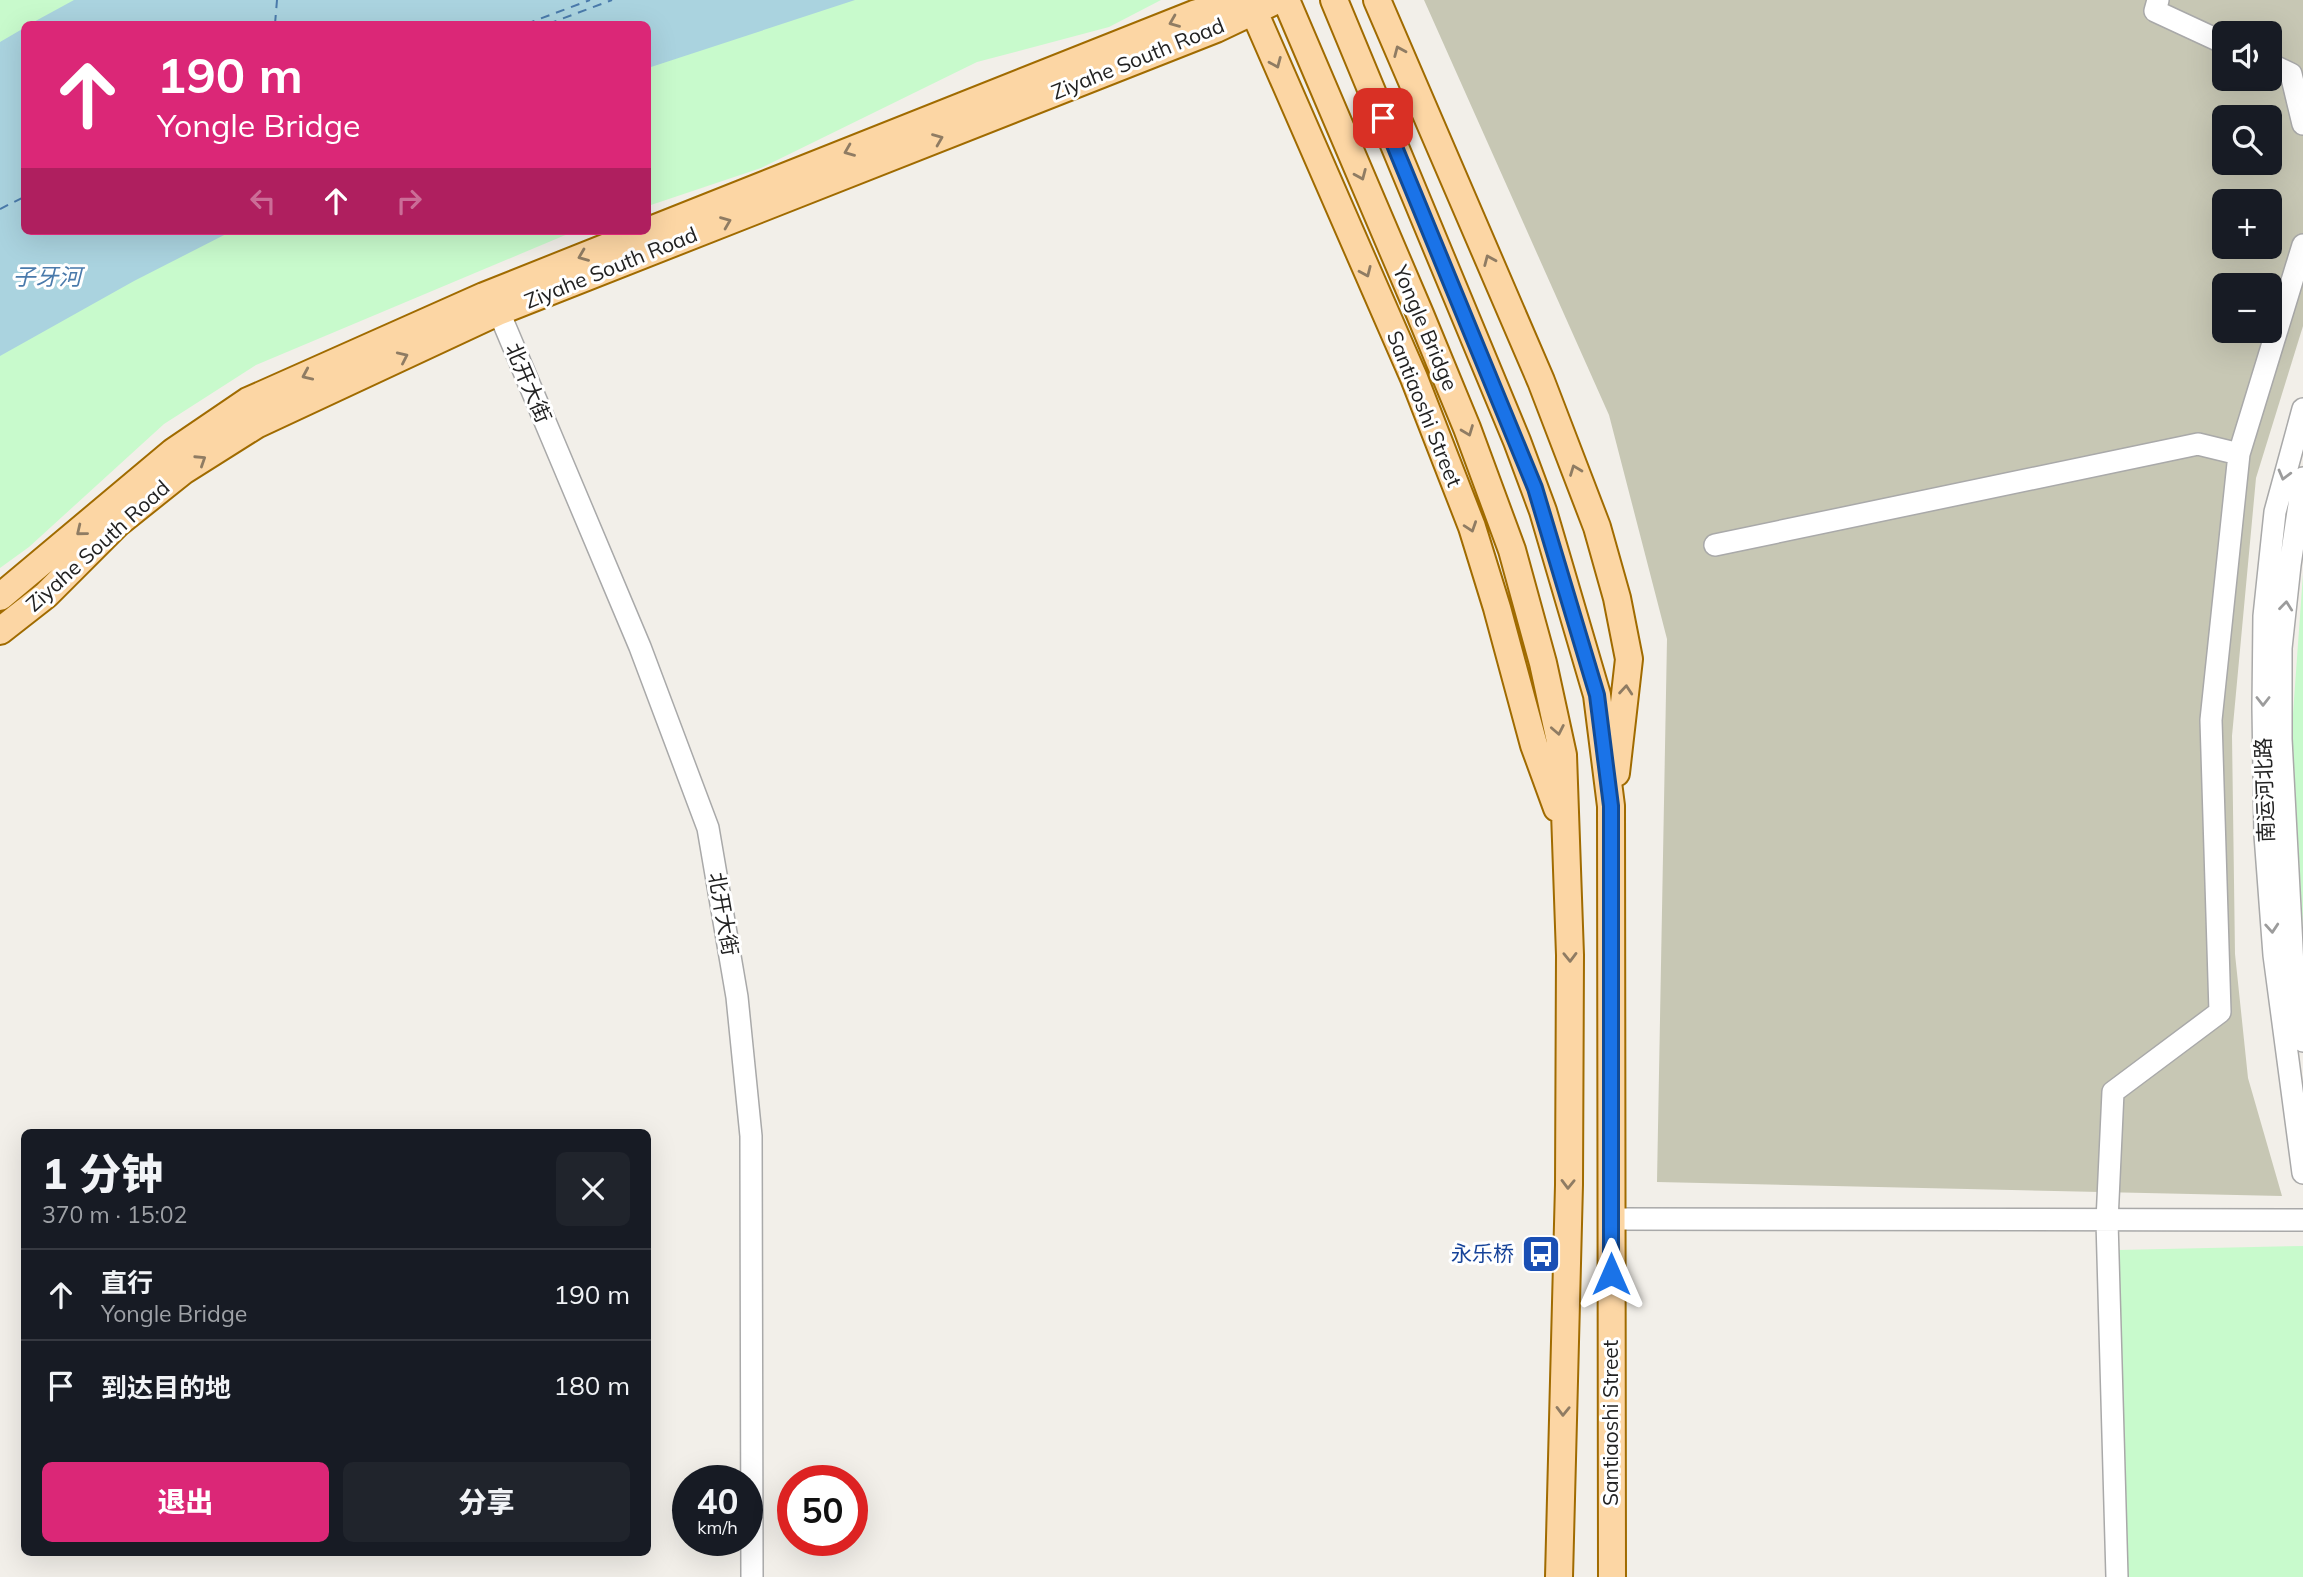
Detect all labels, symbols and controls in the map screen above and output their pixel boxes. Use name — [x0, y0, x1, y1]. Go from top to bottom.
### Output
street label: Ziyahe South Road — [1047, 12, 1228, 105]
one-way arrow — [1169, 14, 1181, 28]
map controls — [2212, 21, 2282, 343]
button: sound — [2212, 21, 2282, 91]
text: 190 m — [157, 44, 303, 105]
one-way arrow — [1393, 46, 1407, 58]
icon: ahead — [42, 49, 133, 140]
one-way arrow — [1268, 56, 1282, 68]
pin — [1353, 88, 1413, 148]
icon: arrive — [1364, 99, 1402, 137]
text: Yongle Bridge — [157, 105, 361, 145]
button: search — [2212, 105, 2282, 175]
one-way arrow — [931, 133, 943, 147]
one-way arrow — [844, 143, 856, 157]
one-way arrow — [1353, 168, 1367, 181]
icon: left — [244, 182, 282, 220]
icon: ahead — [317, 182, 355, 220]
icon: right — [390, 182, 428, 220]
button: + — [2212, 189, 2282, 259]
one-way arrow — [720, 217, 732, 231]
street label: Ziyahe South Road — [520, 221, 701, 314]
one-way arrow — [578, 248, 590, 262]
one-way arrow — [1483, 255, 1497, 267]
street label: Yongle Bridge — [1387, 260, 1464, 394]
water label: 子牙河 — [13, 262, 86, 291]
one-way arrow — [1358, 265, 1372, 277]
button: − — [2212, 273, 2282, 343]
street label: Santiaoshi Street — [1382, 327, 1468, 491]
street label: 北开大街 — [501, 339, 557, 426]
one-way arrow — [396, 351, 408, 365]
one-way arrow — [302, 367, 314, 381]
one-way arrow — [1459, 424, 1473, 436]
one-way arrow — [193, 456, 206, 468]
one-way arrow — [1569, 465, 1583, 477]
one-way arrow — [2278, 469, 2293, 481]
street label: Ziyahe South Road — [20, 474, 174, 617]
one-way arrow — [1463, 521, 1477, 533]
one-way arrow — [76, 523, 89, 535]
one-way arrow — [2278, 600, 2293, 612]
one-way arrow — [1618, 684, 1633, 695]
one-way arrow — [2255, 696, 2271, 707]
one-way arrow — [1550, 724, 1565, 736]
street label: 南运河北路 — [2249, 737, 2279, 843]
street label: 北开大街 — [704, 870, 744, 957]
one-way arrow — [2264, 923, 2279, 934]
one-way arrow — [1562, 952, 1578, 962]
text: 1 分钟 — [42, 1147, 163, 1200]
button: close — [556, 1152, 630, 1226]
one-way arrow — [1561, 1179, 1576, 1190]
text: 370 m · 15:02 — [42, 1200, 187, 1229]
bus stop icon: 永乐桥 — [1520, 1233, 1562, 1275]
position arrow — [1574, 1237, 1648, 1311]
place label: 永乐桥 — [1451, 1240, 1514, 1266]
text: 直行 — [101, 1266, 153, 1299]
icon: ahead — [42, 1276, 80, 1314]
text: 190 m — [554, 1278, 630, 1311]
text: Yongle Bridge — [101, 1299, 247, 1328]
street label: Santiaoshi Street — [1597, 1340, 1623, 1506]
icon: arrive — [42, 1367, 80, 1405]
text: 180 m — [554, 1369, 630, 1402]
text: 到达目的地 — [101, 1371, 231, 1404]
one-way arrow — [1555, 1407, 1571, 1417]
button: 退出 — [42, 1462, 329, 1542]
button: 分享 — [343, 1462, 630, 1542]
speed limit sign: 50 — [777, 1465, 868, 1556]
text: 40 — [696, 1479, 739, 1523]
text: km/h — [697, 1516, 738, 1539]

